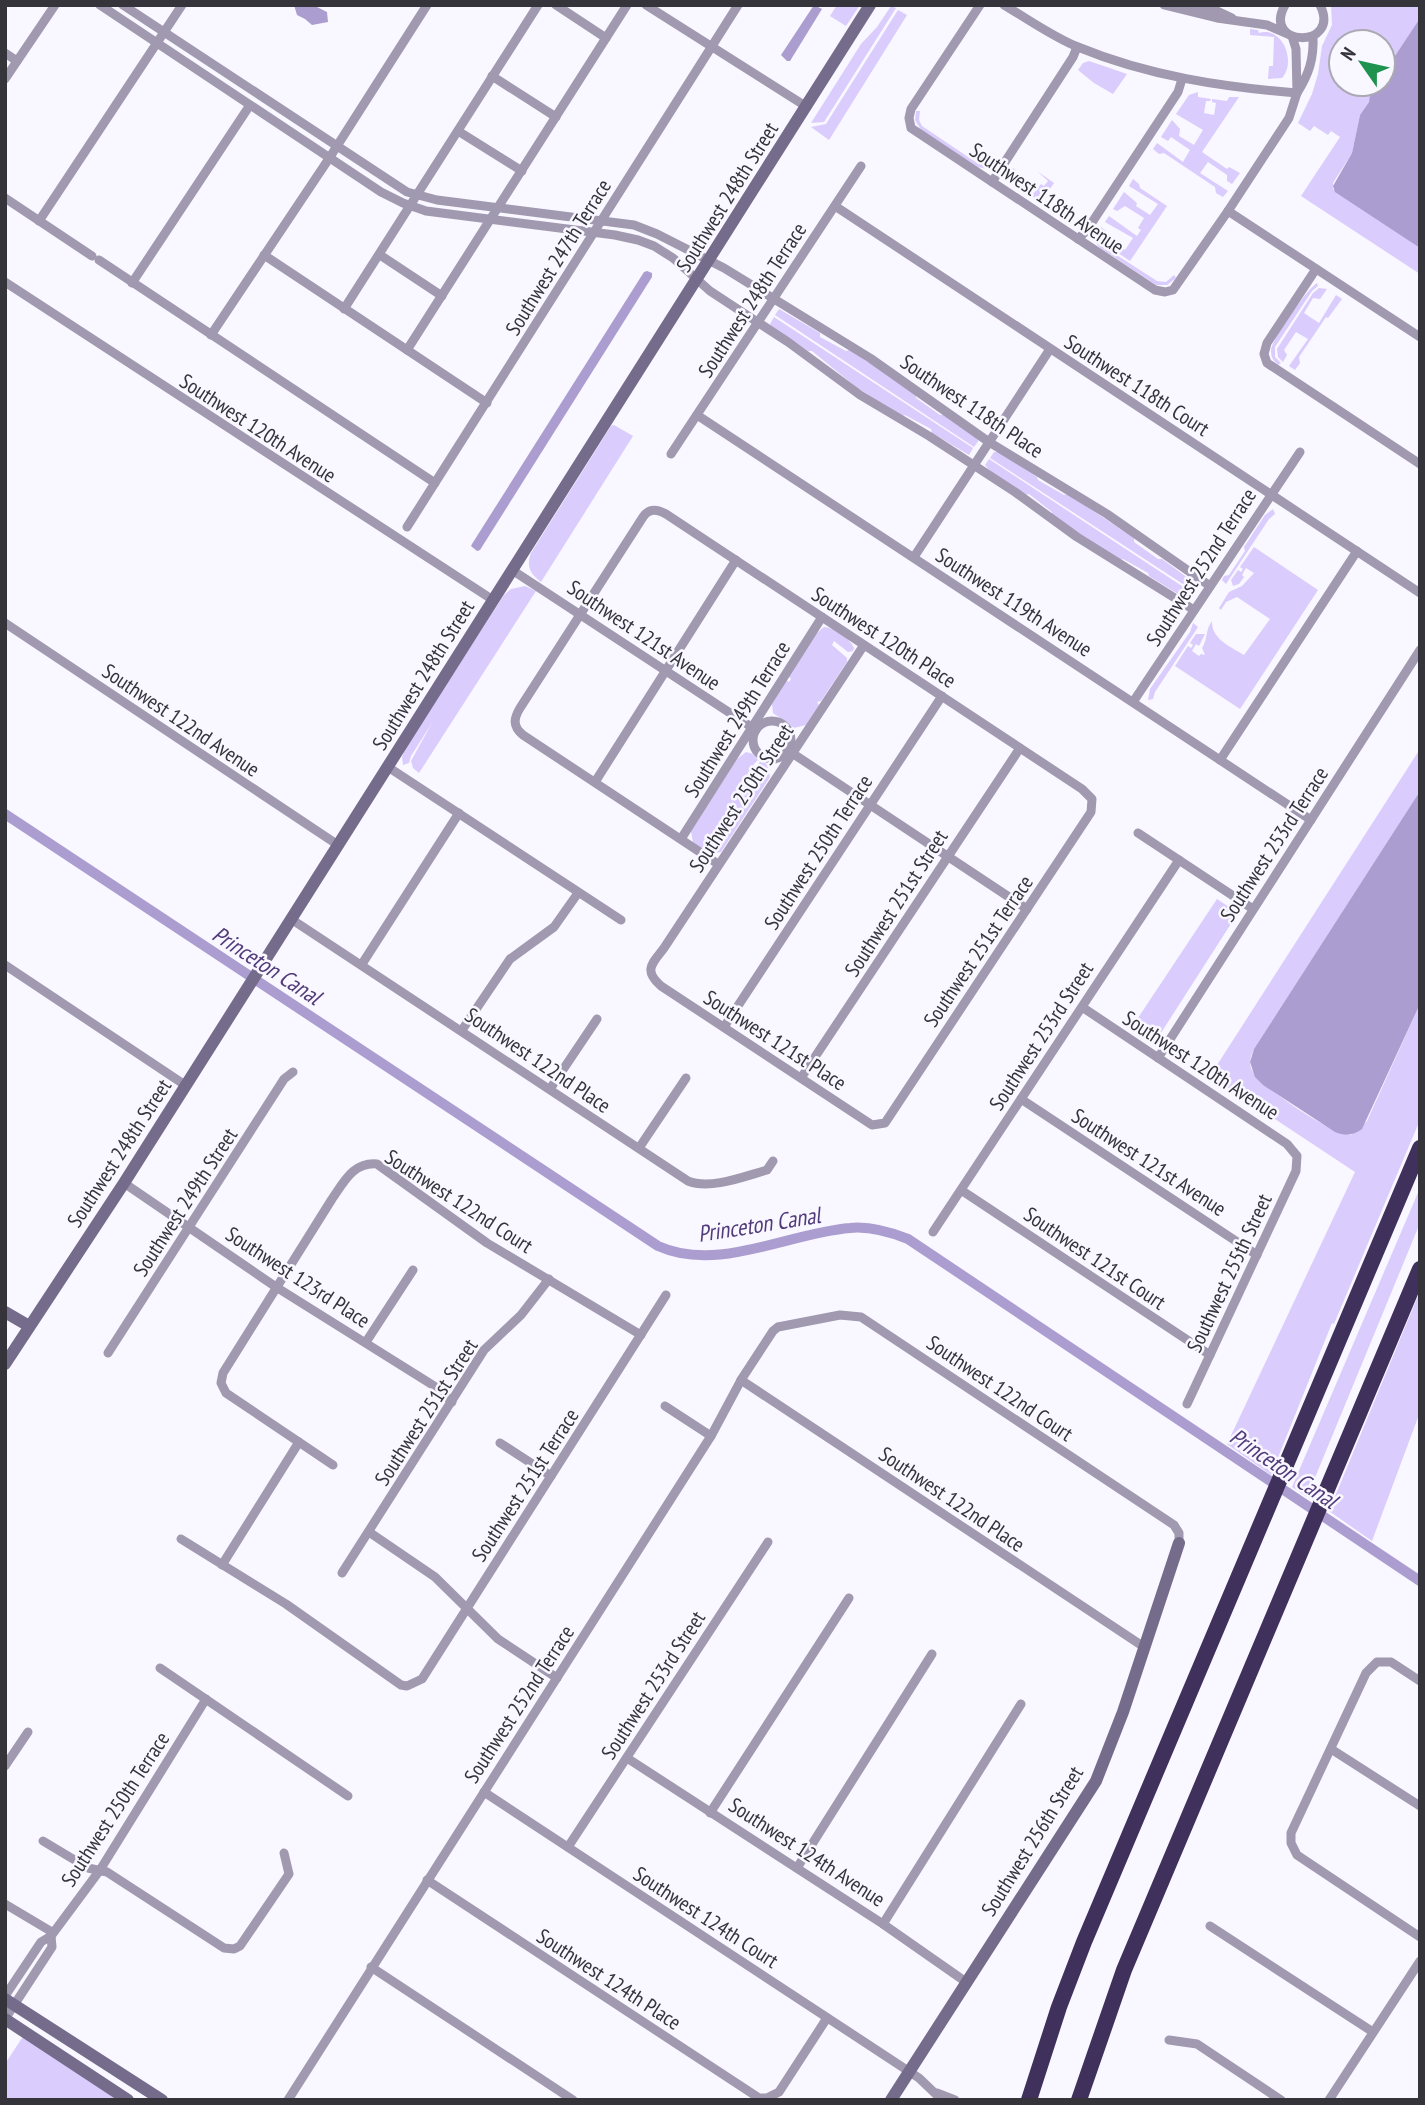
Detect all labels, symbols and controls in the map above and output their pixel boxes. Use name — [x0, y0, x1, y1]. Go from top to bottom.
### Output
north arrow — [1327, 28, 1397, 98]
text: N — [1335, 43, 1361, 64]
street label: Southwest 248th Street — [670, 117, 784, 277]
street label: Southwest 118th Avenue — [965, 136, 1129, 260]
street label: Southwest 247th Terrace — [499, 174, 617, 340]
street label: Southwest 248th Terrace — [692, 217, 812, 383]
street label: Southwest 118th Court — [1059, 328, 1215, 442]
street label: Southwest 118th Place — [895, 348, 1049, 464]
street label: Southwest 120th Avenue — [175, 367, 341, 489]
street label: Southwest 252nd Terrace — [1140, 483, 1262, 651]
street label: Southwest 119th Avenue — [931, 541, 1097, 663]
street label: Southwest 121st Avenue — [562, 574, 726, 696]
street label: Southwest 120th Place — [807, 580, 961, 694]
street label: Southwest 248th Street — [366, 595, 480, 755]
street label: Southwest 249th Terrace — [678, 636, 796, 802]
street label: Southwest 122nd Avenue — [97, 657, 265, 783]
street label: Southwest 250th Street — [683, 718, 799, 877]
street label: Southwest 253rd Terrace — [1214, 762, 1334, 926]
street label: Southwest 250th Terrace — [758, 769, 878, 935]
street label: Southwest 251st Street — [839, 824, 954, 981]
street label: Southwest 251st Terrace — [917, 870, 1039, 1032]
water label: Princeton Canal — [207, 919, 329, 1012]
street label: Southwest 253rd Street — [983, 957, 1099, 1115]
street label: Southwest 121st Place — [699, 984, 851, 1096]
street label: Southwest 122nd Place — [460, 1001, 616, 1119]
street label: Southwest 120th Avenue — [1118, 1004, 1284, 1126]
street label: Southwest 248th Street — [61, 1073, 177, 1232]
street label: Southwest 121st Avenue — [1067, 1102, 1231, 1222]
street label: Southwest 249th Street — [127, 1122, 243, 1281]
street label: Southwest 122nd Court — [380, 1143, 538, 1259]
street label: Southwest 255th Street — [1180, 1189, 1278, 1357]
water label: Princeton Canal — [696, 1200, 825, 1248]
street label: Southwest 121st Court — [1019, 1201, 1171, 1316]
street label: Southwest 123rd Place — [221, 1220, 375, 1334]
street label: Southwest 122nd Court — [922, 1329, 1079, 1447]
street label: Southwest 251st Street — [369, 1333, 484, 1490]
street label: Southwest 251st Terrace — [465, 1403, 585, 1567]
water label: Princeton Canal — [1225, 1421, 1346, 1516]
street label: Southwest 122nd Place — [874, 1440, 1030, 1558]
street label: Southwest 253rd Street — [595, 1606, 711, 1764]
street label: Southwest 252nd Terrace — [458, 1620, 580, 1788]
street label: Southwest 250th Terrace — [55, 1726, 175, 1892]
street label: Southwest 256th Street — [975, 1761, 1089, 1921]
street label: Southwest 124th Avenue — [724, 1791, 890, 1913]
street label: Southwest 124th Court — [628, 1860, 784, 1974]
street label: Southwest 124th Place — [532, 1922, 686, 2036]

